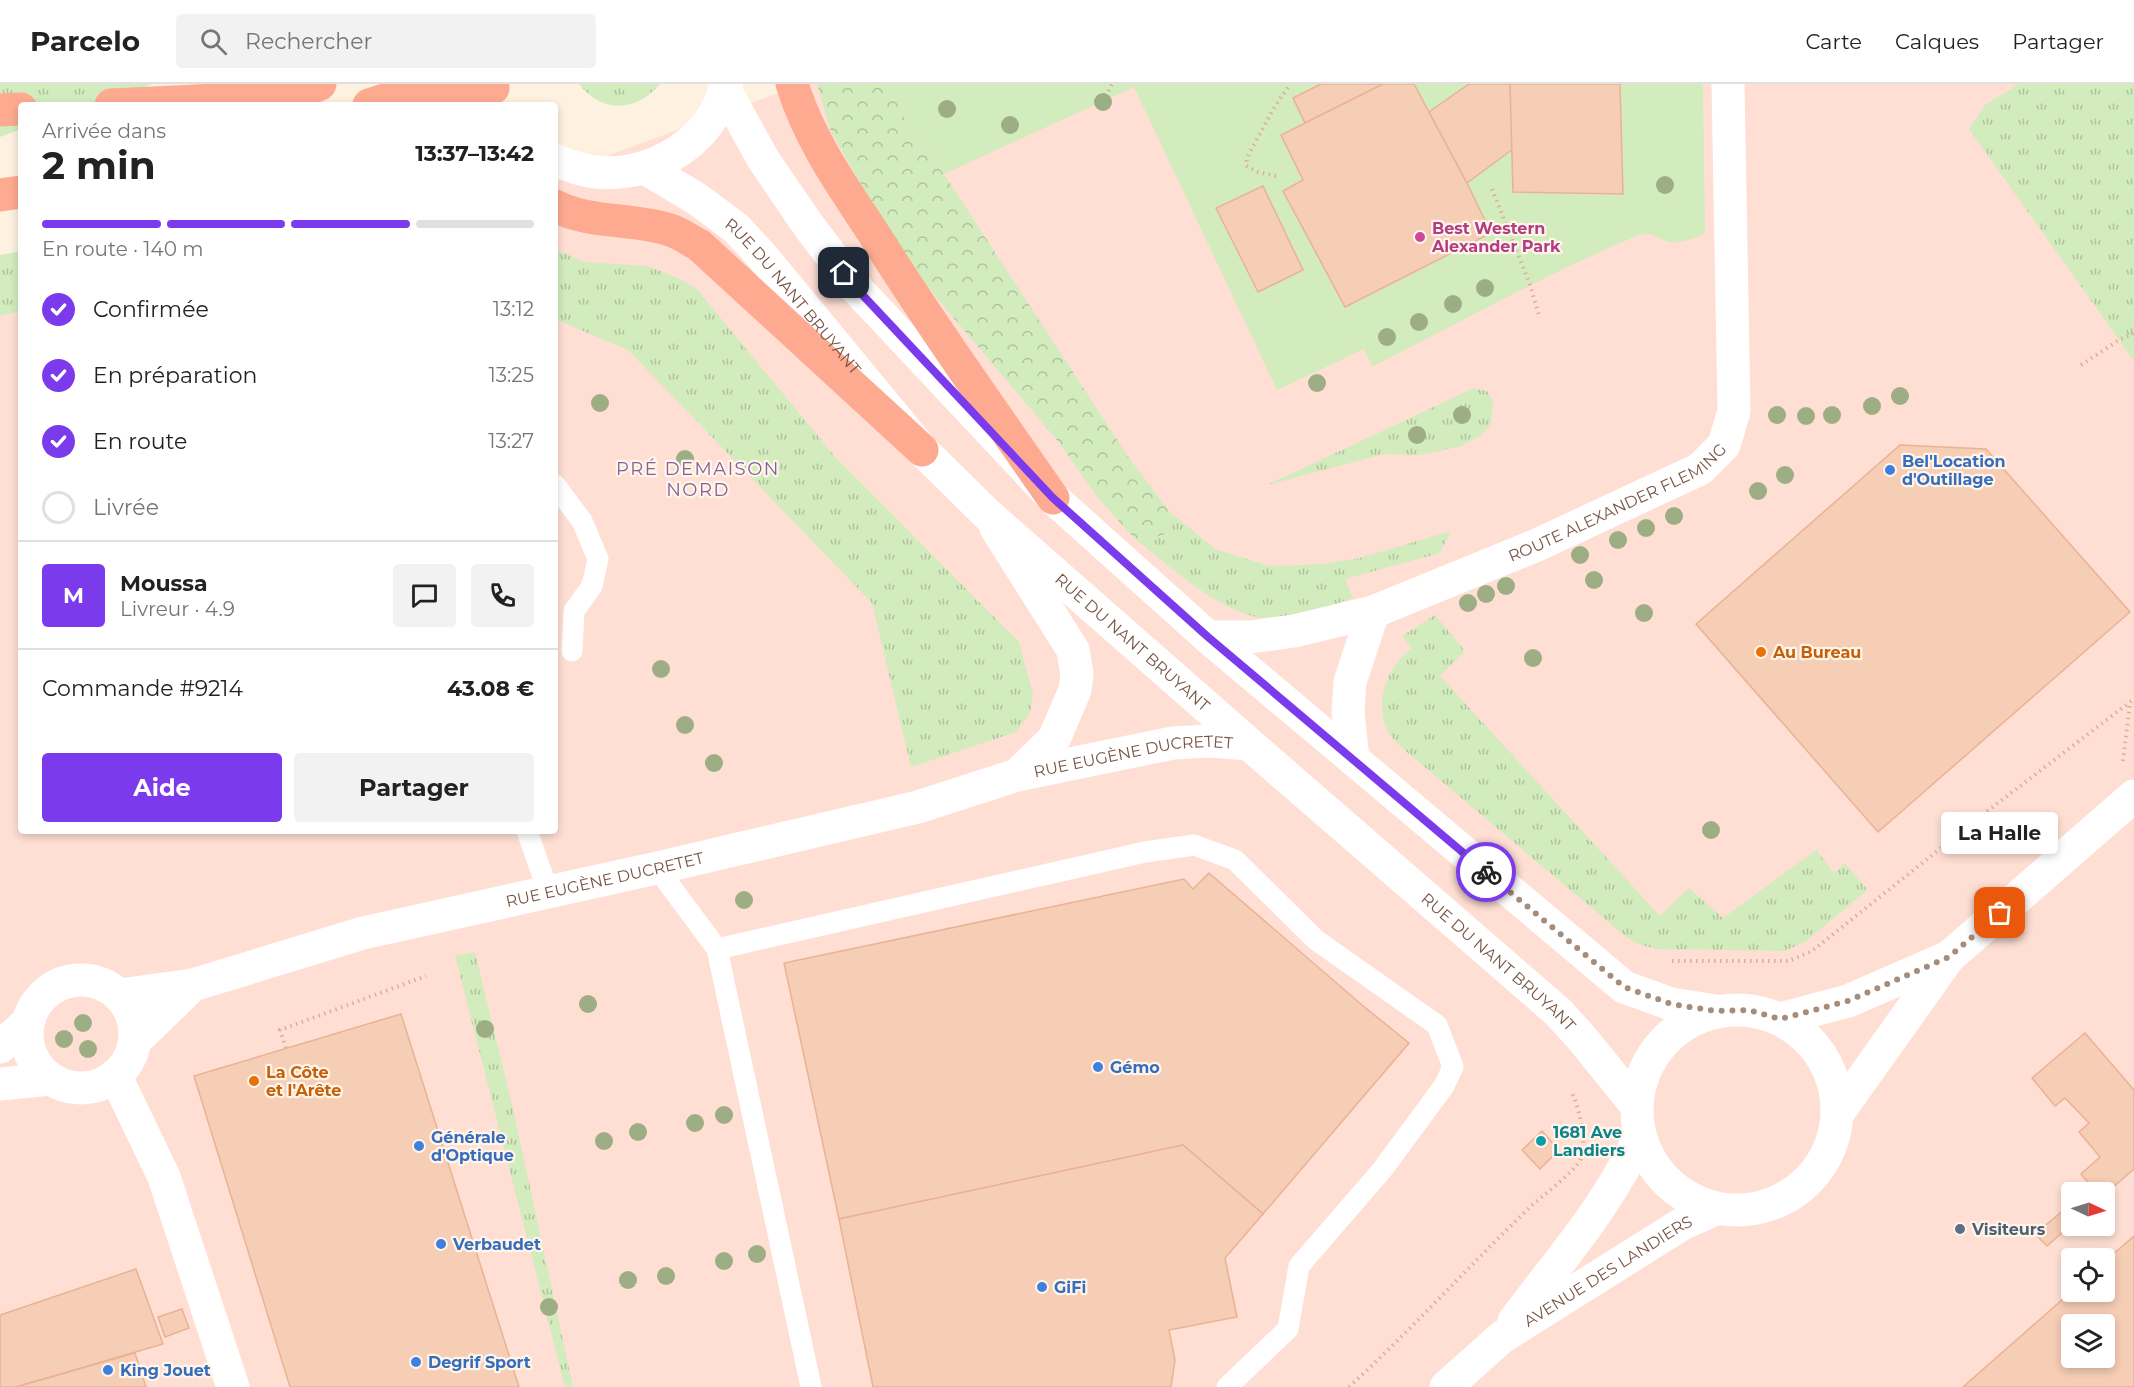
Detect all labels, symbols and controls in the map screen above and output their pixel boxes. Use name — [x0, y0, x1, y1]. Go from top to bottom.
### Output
search box — [176, 14, 596, 68]
text: Parcelo — [30, 24, 140, 58]
icon: search — [197, 25, 230, 58]
text: Rechercher — [245, 28, 372, 55]
text: Carte — [1805, 29, 1862, 54]
text: Calques — [1895, 29, 1979, 54]
text: Partager — [2012, 29, 2104, 54]
text: Arrivée dans — [42, 119, 166, 143]
text: 13:37–13:42 — [415, 140, 534, 167]
text: 2 min — [42, 141, 156, 189]
street label: RUE DU NANT BRUYANT — [721, 214, 865, 379]
place label: Best Western Alexander Park — [1431, 219, 1561, 256]
marker: Best Western Alexander Park — [1413, 230, 1427, 244]
text: En route · 140 m — [42, 237, 203, 261]
pin — [818, 247, 869, 298]
icon: home — [827, 256, 860, 289]
icon: check — [42, 293, 75, 326]
text: Confirmée — [93, 296, 209, 323]
text: 13:12 — [493, 297, 534, 321]
icon: check — [42, 359, 75, 392]
text: En préparation — [93, 362, 257, 389]
text: 13:25 — [489, 363, 534, 387]
icon: check — [42, 425, 75, 458]
text: En route — [93, 428, 187, 455]
text: 13:27 — [488, 429, 534, 453]
street label: ROUTE ALEXANDER FLEMING — [1505, 439, 1730, 566]
place label: Bel'Location d'Outillage — [1902, 452, 2006, 489]
district label: PRÉ DEMAISON NORD — [616, 458, 780, 501]
marker: Bel'Location d'Outillage — [1883, 463, 1897, 477]
text: Livrée — [93, 494, 159, 521]
button: chat — [393, 564, 456, 627]
button: phone — [471, 564, 534, 627]
street label: RUE DU NANT BRUYANT — [1051, 569, 1214, 716]
text: Moussa — [120, 570, 207, 597]
text: M — [63, 582, 84, 609]
text: Livreur · 4.9 — [120, 597, 235, 621]
place label: Au Bureau — [1772, 643, 1861, 662]
marker: Au Bureau — [1754, 645, 1768, 659]
text: Commande #9214 — [42, 675, 243, 702]
text: 43.08 € — [447, 675, 534, 702]
street label: RUE EUGÈNE DUCRETET — [1032, 732, 1235, 781]
button: Aide — [42, 753, 282, 822]
button: Partager — [294, 753, 534, 822]
callout: La Halle — [1942, 811, 2058, 853]
text: La Halle — [1958, 821, 2041, 845]
courier — [1456, 842, 1516, 902]
street label: RUE EUGÈNE DUCRETET — [504, 848, 706, 911]
icon: bike — [1470, 856, 1503, 889]
pin — [1974, 887, 2025, 938]
street label: RUE DU NANT BRUYANT — [1417, 889, 1580, 1036]
icon: bag — [1983, 896, 2016, 929]
place label: Gémo — [1110, 1058, 1160, 1077]
marker: Gémo — [1091, 1060, 1105, 1074]
place label: La Côte et l'Arête — [266, 1063, 341, 1100]
marker: La Côte et l'Arête — [247, 1074, 261, 1088]
place label: 1681 Ave Landiers — [1553, 1123, 1626, 1160]
place label: Générale d'Optique — [431, 1128, 514, 1165]
marker: 1681 Ave Landiers — [1534, 1134, 1548, 1148]
marker: Générale d'Optique — [412, 1139, 426, 1153]
north arrow — [2061, 1182, 2115, 1236]
map controls — [2061, 1182, 2115, 1368]
street label: AVENUE DES LANDIERS — [1520, 1212, 1695, 1331]
place label: Visiteurs — [1971, 1220, 2046, 1239]
marker: Visiteurs — [1953, 1222, 1967, 1236]
place label: Verbaudet — [452, 1235, 541, 1254]
marker: Verbaudet — [434, 1237, 448, 1251]
button: locate — [2061, 1248, 2115, 1302]
place label: GiFi — [1054, 1278, 1086, 1297]
marker: GiFi — [1035, 1280, 1049, 1294]
button: layers — [2061, 1314, 2115, 1368]
place label: Degrif Sport — [428, 1353, 531, 1372]
marker: Degrif Sport — [409, 1355, 423, 1369]
place label: King Jouet — [120, 1361, 211, 1380]
marker: King Jouet — [101, 1363, 115, 1377]

